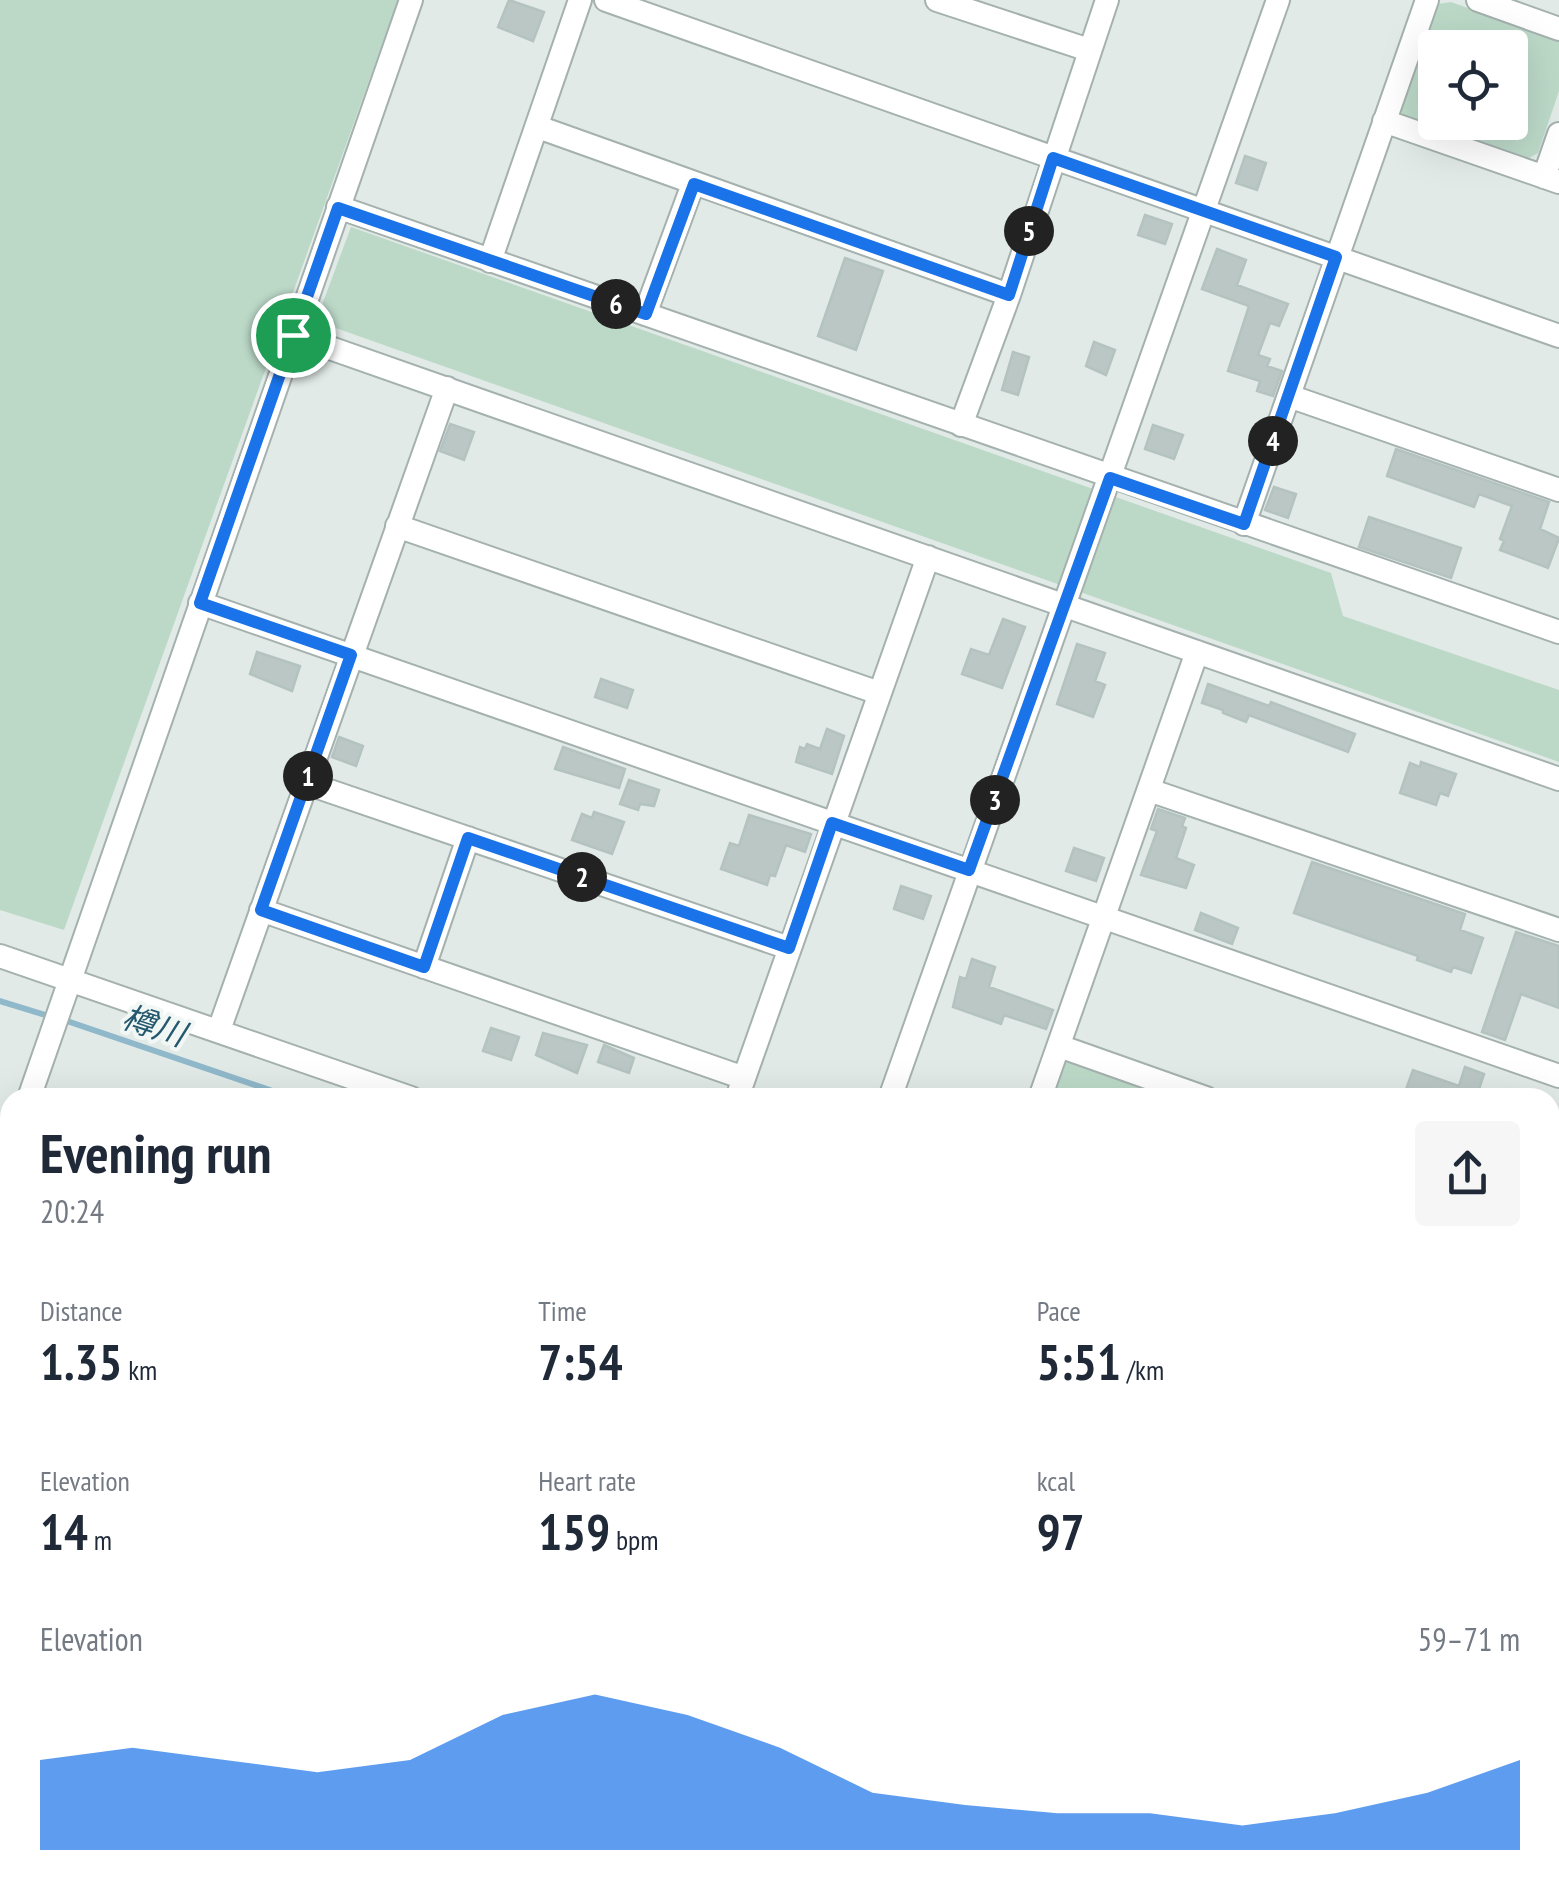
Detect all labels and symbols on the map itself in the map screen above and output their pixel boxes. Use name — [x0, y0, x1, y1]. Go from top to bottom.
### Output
pin: 5 — [1004, 206, 1054, 256]
pin: 6 — [591, 279, 641, 329]
pin — [251, 293, 336, 378]
pin: 4 — [1248, 416, 1298, 466]
pin: 1 — [283, 751, 333, 801]
pin: 3 — [970, 775, 1020, 825]
pin: 2 — [557, 852, 607, 902]
water label: 樽川 — [117, 995, 194, 1056]

